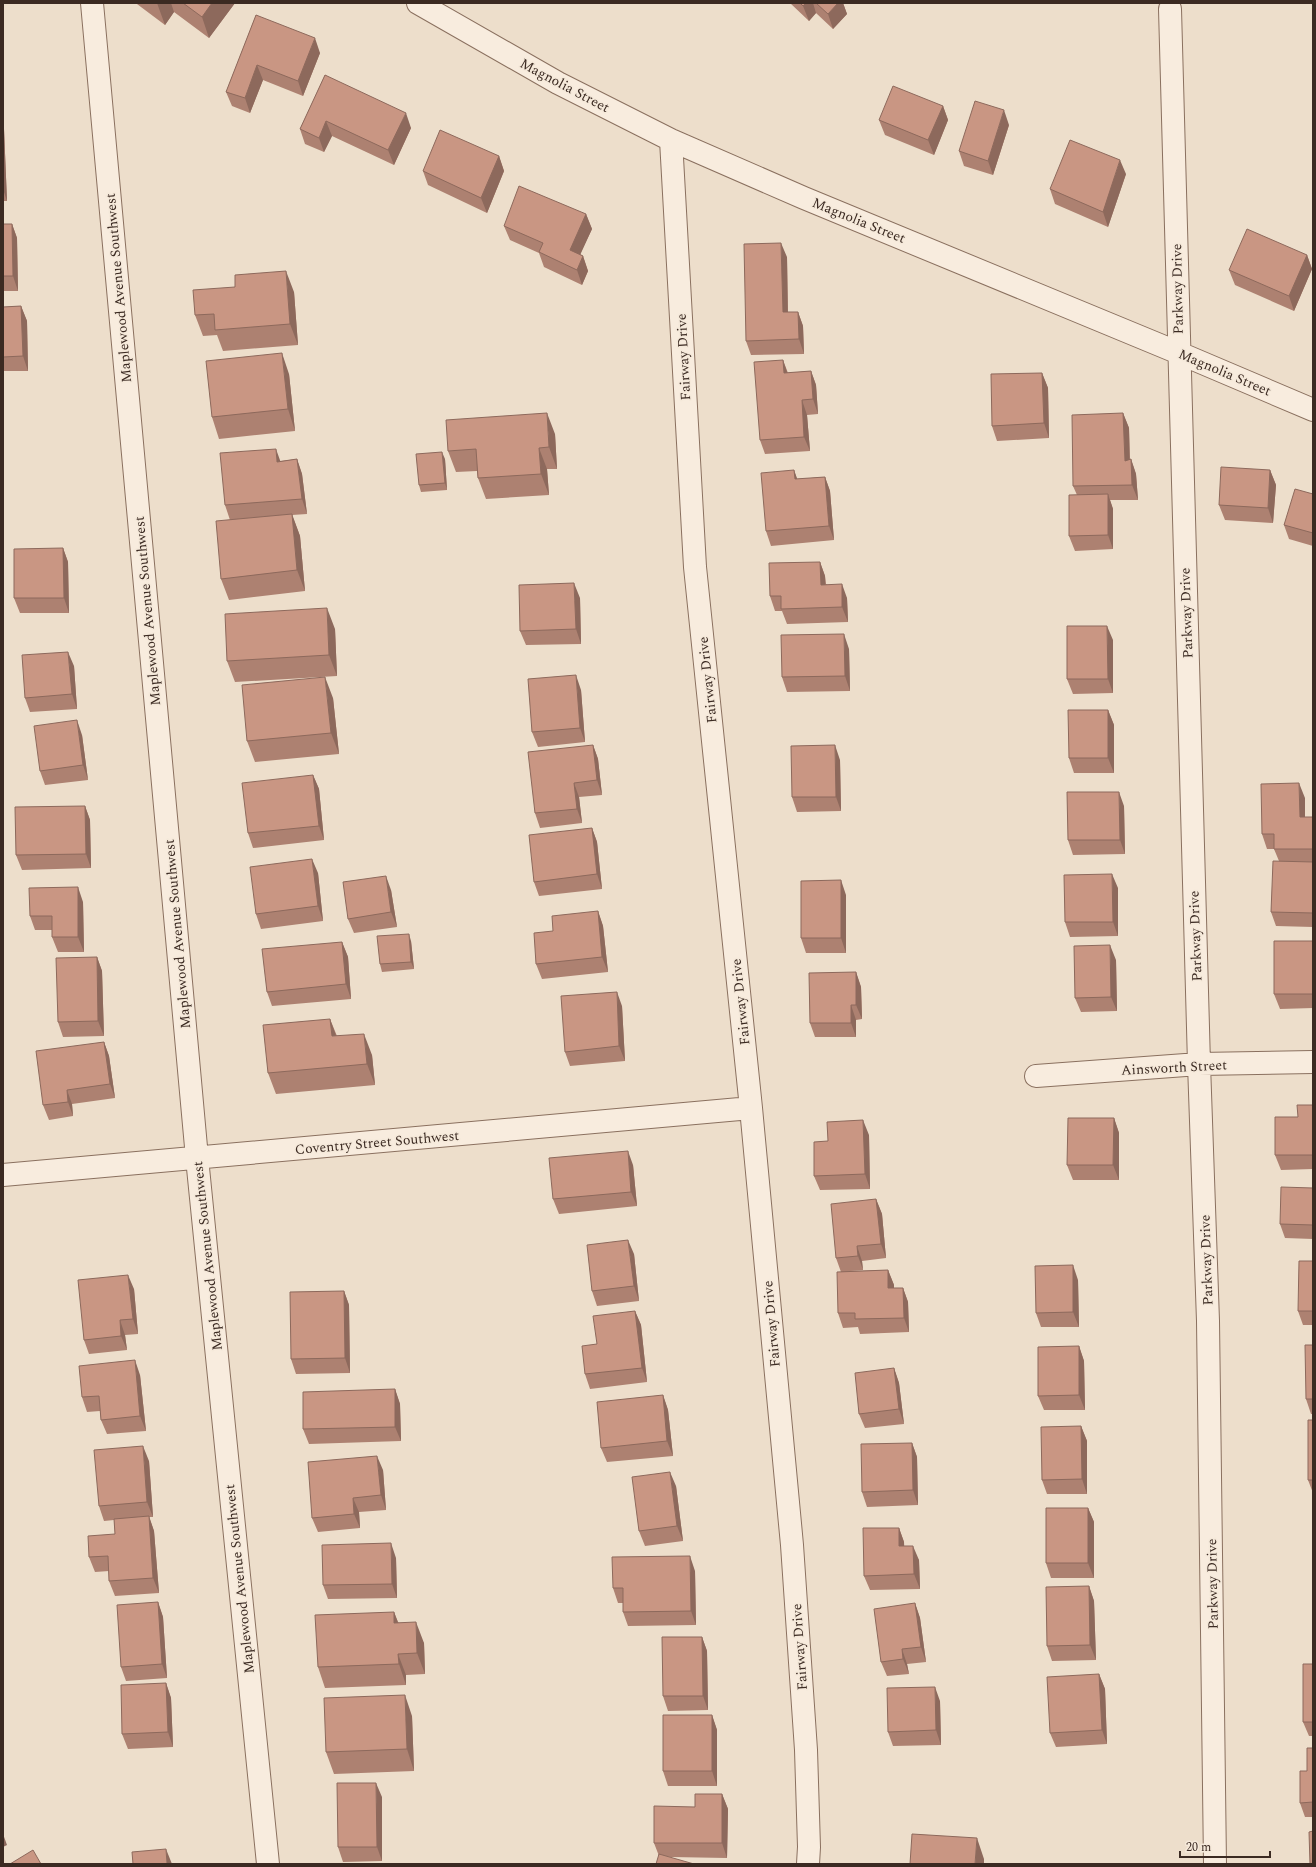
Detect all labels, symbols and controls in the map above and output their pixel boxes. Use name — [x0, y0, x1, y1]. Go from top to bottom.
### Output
street label: Magnolia Street — [516, 53, 613, 118]
street label: Maplewood Avenue Southwest — [100, 192, 137, 384]
street label: Magnolia Street — [809, 192, 909, 249]
street label: Parkway Drive — [1166, 243, 1189, 335]
street label: Fairway Drive — [671, 313, 696, 401]
street label: Magnolia Street — [1175, 343, 1275, 401]
street label: Maplewood Avenue Southwest — [129, 515, 166, 707]
street label: Parkway Drive — [1174, 567, 1199, 659]
street label: Fairway Drive — [692, 635, 722, 724]
street label: Maplewood Avenue Southwest — [159, 838, 196, 1030]
street label: Parkway Drive — [1183, 890, 1208, 982]
street label: Fairway Drive — [725, 957, 755, 1046]
street label: Ainsworth Street — [1121, 1054, 1228, 1081]
street label: Coventry Street Southwest — [294, 1125, 460, 1160]
street label: Maplewood Avenue Southwest — [187, 1160, 228, 1352]
street label: Parkway Drive — [1194, 1214, 1219, 1306]
street label: Fairway Drive — [757, 1280, 786, 1368]
street label: Maplewood Avenue Southwest — [219, 1483, 260, 1675]
street label: Parkway Drive — [1201, 1538, 1224, 1630]
street label: Fairway Drive — [786, 1603, 813, 1691]
scale bar — [1180, 1833, 1270, 1859]
text: 20 m — [1186, 1838, 1211, 1857]

